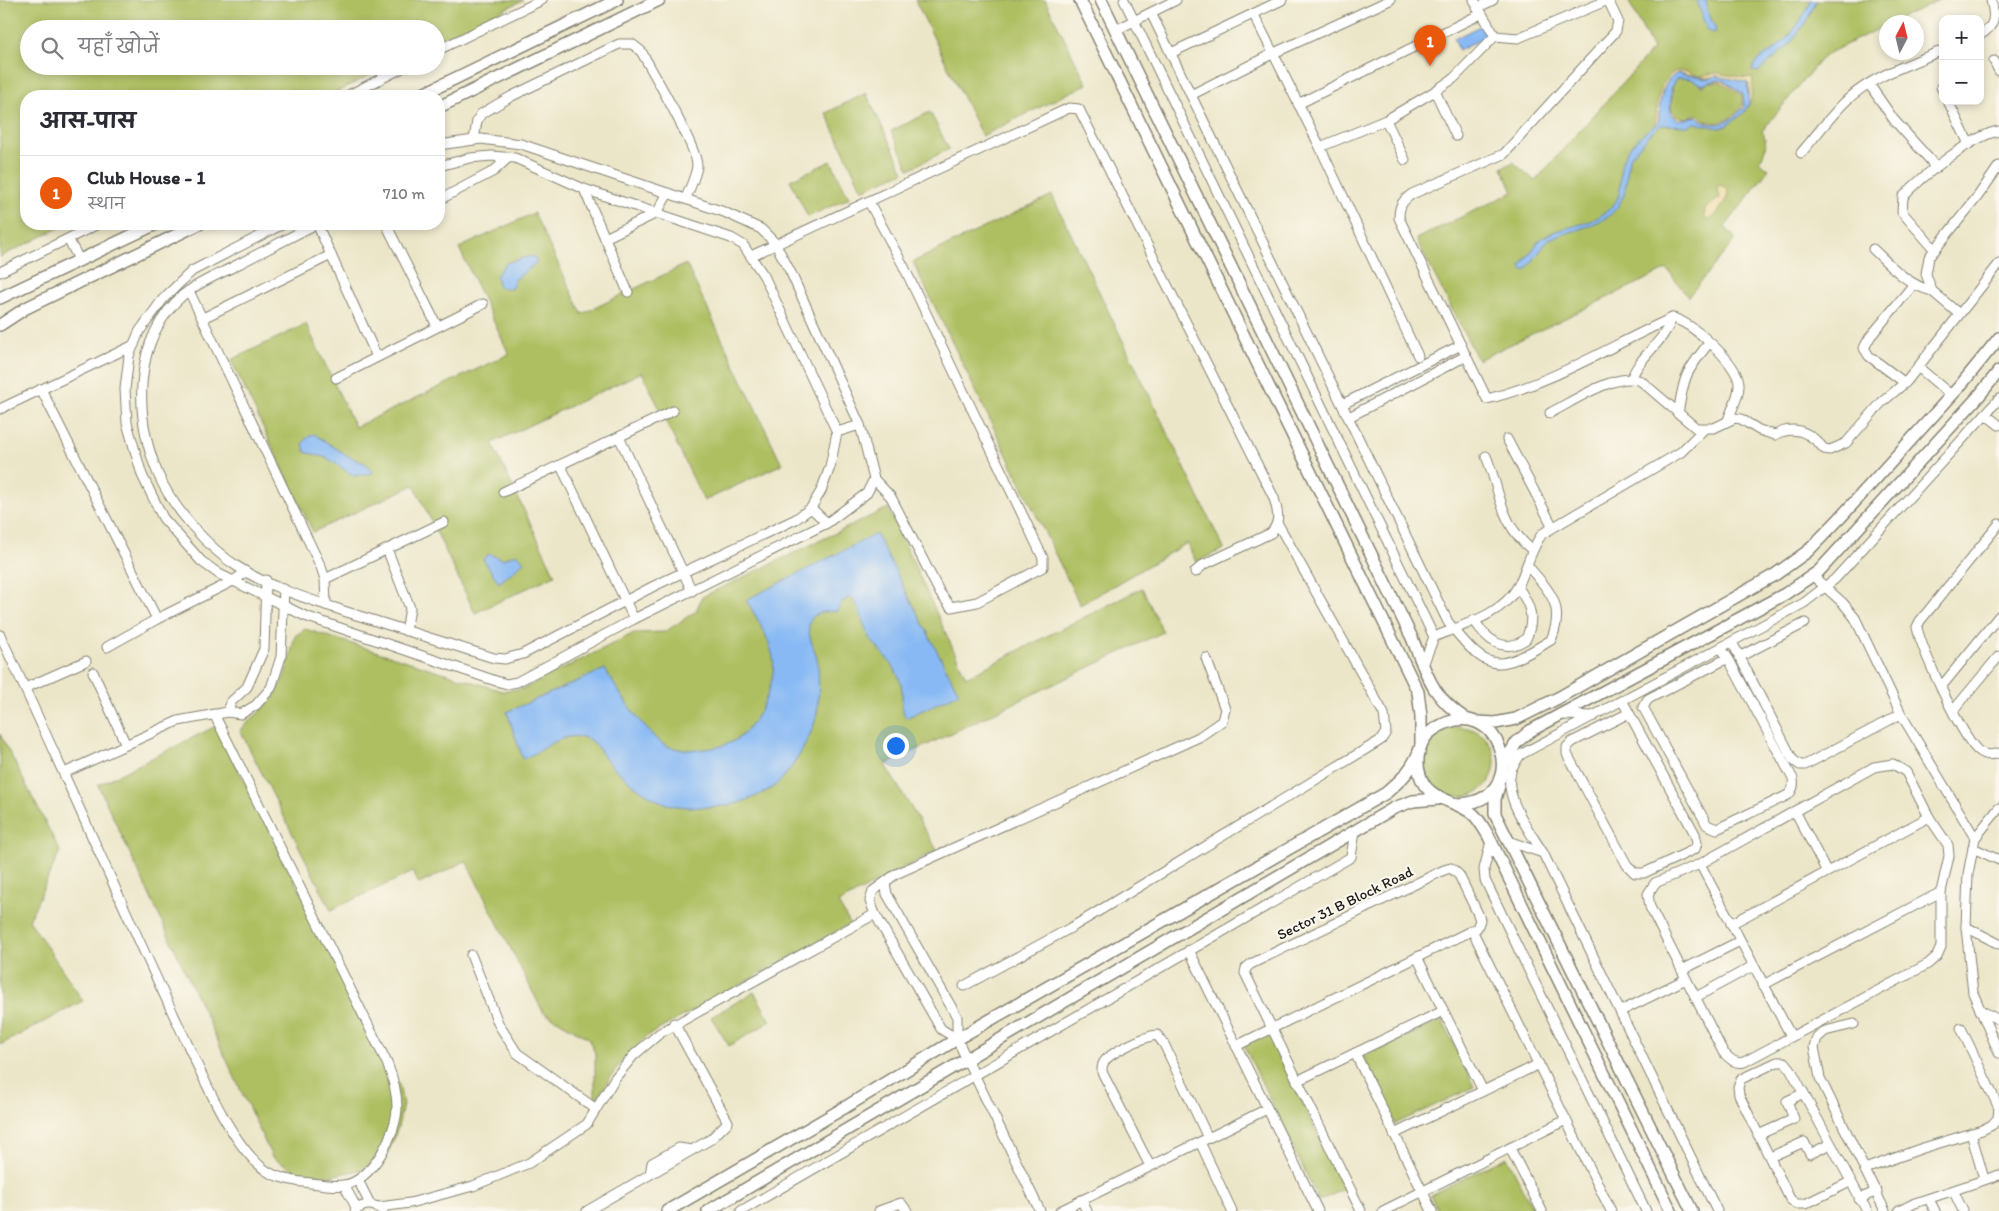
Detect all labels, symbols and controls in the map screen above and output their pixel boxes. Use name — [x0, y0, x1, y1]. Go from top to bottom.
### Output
north arrow — [1879, 15, 1924, 60]
map controls — [1939, 15, 1984, 105]
button: + — [1939, 15, 1984, 60]
search box — [20, 20, 445, 75]
pin: 1 — [1414, 25, 1446, 66]
icon: search — [38, 34, 66, 62]
text: यहाँ खोजें — [78, 35, 159, 58]
button: − — [1939, 60, 1984, 105]
text: आस-पास — [40, 108, 136, 133]
text: Club House - 1 — [87, 166, 205, 189]
text: 1 — [52, 184, 60, 203]
text: 710 m — [383, 184, 425, 203]
text: स्थान — [87, 194, 125, 213]
your location — [883, 733, 909, 759]
street label: Sector 31 B Block Road — [1274, 862, 1417, 944]

